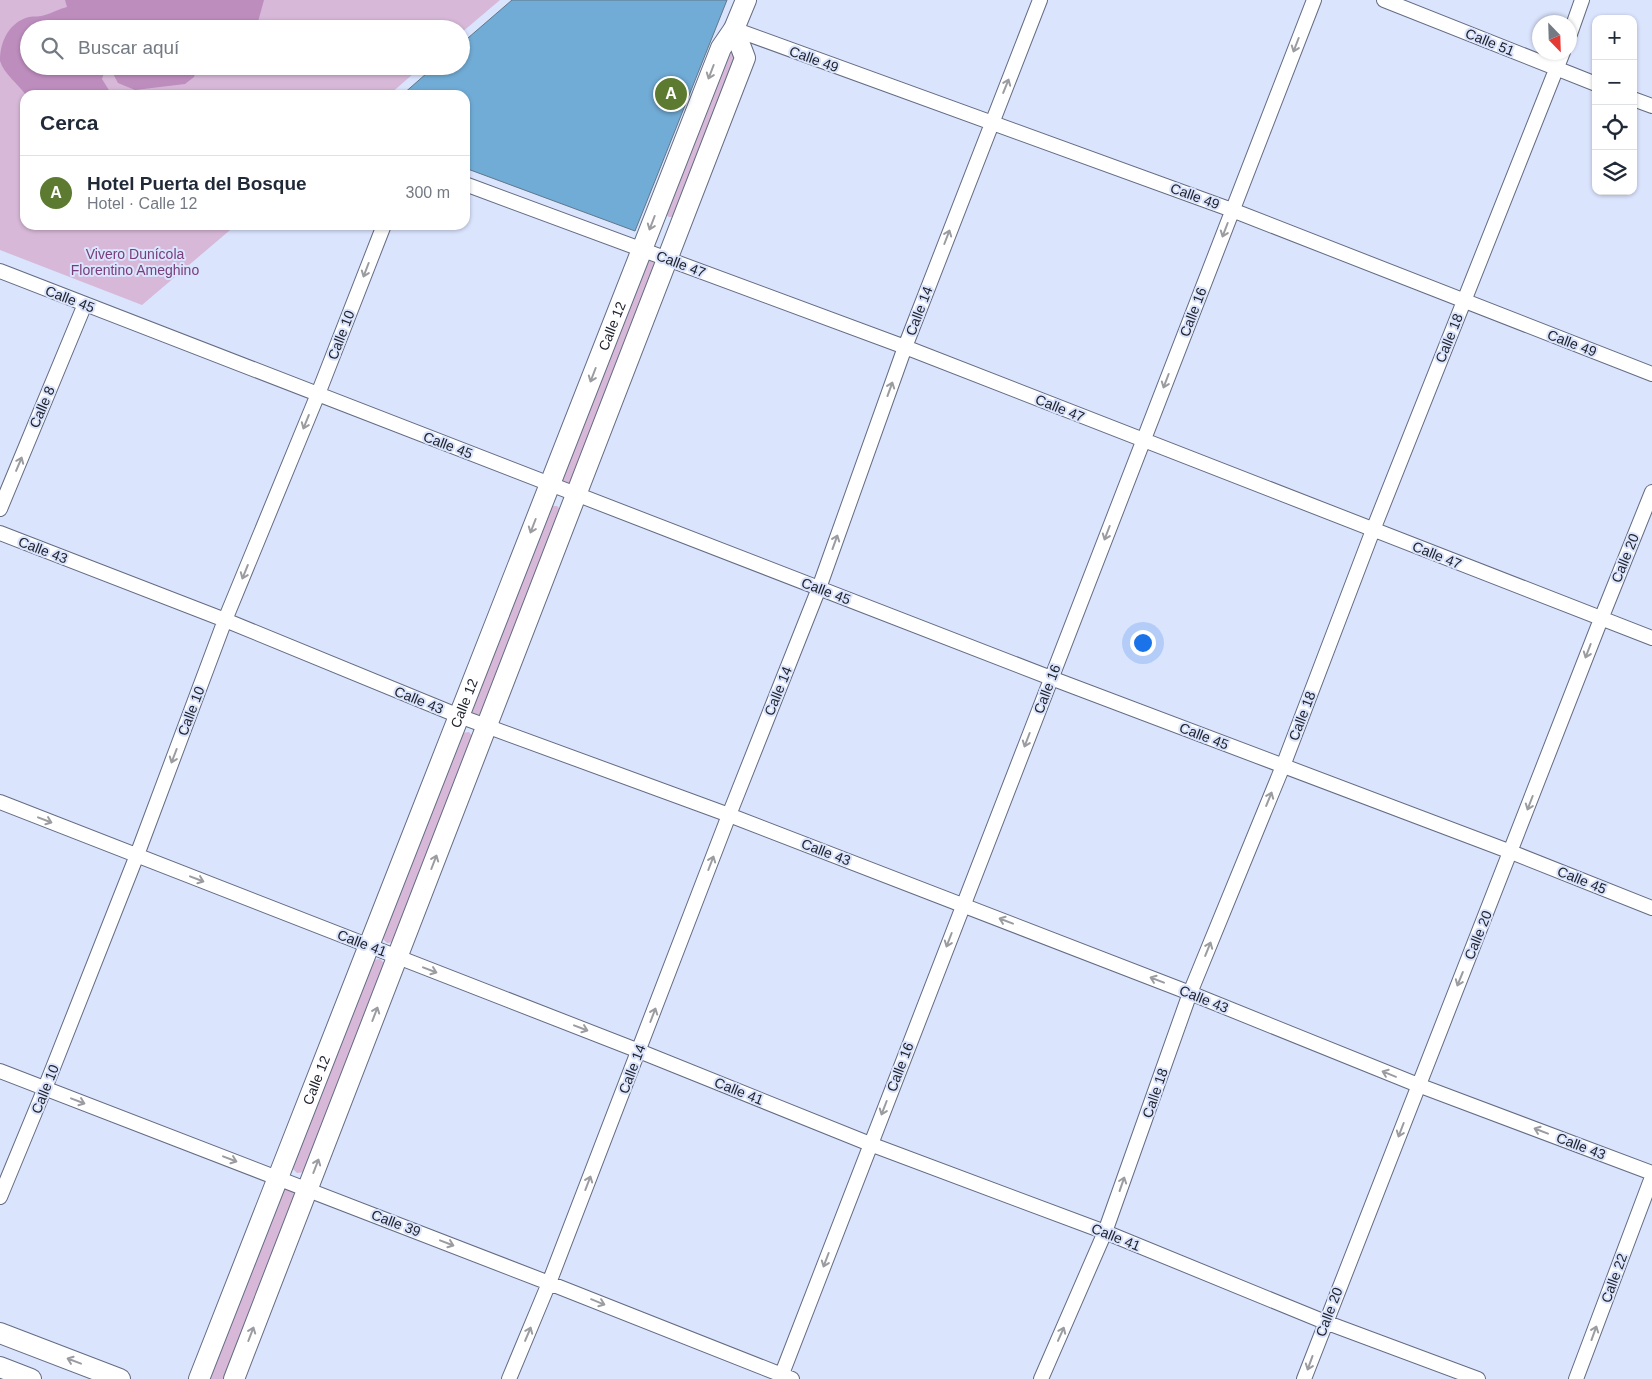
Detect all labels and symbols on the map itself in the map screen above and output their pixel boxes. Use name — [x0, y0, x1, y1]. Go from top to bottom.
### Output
north arrow — [1532, 15, 1577, 60]
street label: Calle 51 — [1463, 25, 1517, 59]
one-way arrow — [1291, 37, 1300, 53]
street label: Calle 49 — [787, 43, 841, 75]
one-way arrow — [706, 64, 715, 79]
pin: A — [655, 75, 687, 113]
one-way arrow — [1002, 79, 1011, 94]
street label: Calle 49 — [1168, 180, 1222, 212]
one-way arrow — [647, 215, 656, 230]
one-way arrow — [1219, 222, 1228, 237]
one-way arrow — [943, 230, 952, 245]
park label: Vivero Dunícola Florentino Ameghino — [71, 246, 199, 278]
street label: Calle 47 — [654, 247, 708, 281]
one-way arrow — [361, 262, 370, 278]
street label: Calle 45 — [43, 282, 97, 316]
street label: Calle 14 — [902, 284, 936, 338]
street label: Calle 16 — [1176, 285, 1210, 339]
street label: Calle 12 — [595, 299, 629, 353]
street label: Calle 10 — [324, 308, 358, 362]
street label: Calle 18 — [1432, 311, 1466, 365]
street label: Calle 49 — [1545, 326, 1599, 360]
one-way arrow — [588, 366, 597, 382]
one-way arrow — [1161, 373, 1170, 388]
one-way arrow — [886, 382, 895, 398]
street label: Calle 8 — [26, 384, 58, 430]
street label: Calle 47 — [1033, 391, 1087, 425]
one-way arrow — [301, 414, 310, 429]
street label: Calle 45 — [421, 428, 475, 462]
one-way arrow — [14, 457, 24, 472]
one-way arrow — [528, 518, 538, 533]
one-way arrow — [1102, 525, 1111, 540]
street label: Calle 20 — [1608, 531, 1642, 585]
street label: Calle 43 — [16, 533, 70, 567]
one-way arrow — [831, 535, 840, 551]
street label: Calle 47 — [1410, 538, 1464, 572]
one-way arrow — [240, 564, 249, 579]
street label: Calle 45 — [799, 574, 853, 608]
your location — [1130, 630, 1156, 656]
one-way arrow — [1583, 643, 1592, 658]
street label: Calle 16 — [1030, 662, 1064, 716]
street label: Calle 14 — [761, 664, 795, 718]
street label: Calle 12 — [447, 676, 481, 730]
street label: Calle 43 — [392, 683, 446, 717]
street label: Calle 10 — [174, 684, 208, 738]
street label: Calle 18 — [1285, 689, 1319, 743]
street label: Calle 45 — [1177, 719, 1231, 753]
one-way arrow — [1022, 732, 1031, 747]
one-way arrow — [169, 748, 178, 763]
one-way arrow — [1265, 792, 1275, 807]
one-way arrow — [1525, 794, 1534, 810]
one-way arrow — [38, 816, 53, 825]
street label: Calle 43 — [799, 835, 853, 869]
one-way arrow — [430, 855, 439, 870]
one-way arrow — [707, 856, 716, 871]
street label: Calle 45 — [1555, 863, 1609, 897]
one-way arrow — [189, 874, 204, 884]
street label: Calle 20 — [1461, 908, 1495, 962]
one-way arrow — [998, 916, 1014, 925]
street label: Calle 41 — [335, 926, 389, 960]
one-way arrow — [944, 933, 953, 948]
one-way arrow — [1204, 942, 1213, 957]
one-way arrow — [422, 965, 437, 975]
one-way arrow — [1455, 971, 1465, 986]
one-way arrow — [1150, 975, 1165, 984]
street label: Calle 43 — [1177, 982, 1231, 1016]
one-way arrow — [371, 1007, 380, 1022]
one-way arrow — [649, 1008, 658, 1023]
one-way arrow — [573, 1024, 588, 1034]
street label: Calle 16 — [883, 1040, 917, 1094]
street label: Calle 14 — [615, 1042, 649, 1096]
street label: Calle 12 — [299, 1053, 333, 1107]
street label: Calle 10 — [28, 1062, 62, 1116]
street label: Calle 18 — [1139, 1066, 1171, 1120]
one-way arrow — [1382, 1068, 1397, 1078]
street label: Calle 41 — [712, 1074, 766, 1108]
one-way arrow — [70, 1097, 85, 1106]
one-way arrow — [879, 1100, 889, 1115]
one-way arrow — [1396, 1122, 1405, 1137]
one-way arrow — [1534, 1126, 1549, 1135]
street label: Calle 43 — [1554, 1129, 1608, 1163]
one-way arrow — [222, 1155, 237, 1164]
one-way arrow — [312, 1158, 321, 1174]
one-way arrow — [584, 1176, 593, 1191]
one-way arrow — [1118, 1177, 1127, 1192]
street label: Calle 39 — [369, 1206, 423, 1240]
street label: Calle 41 — [1089, 1220, 1143, 1254]
one-way arrow — [438, 1239, 454, 1248]
street label: Calle 22 — [1598, 1251, 1630, 1305]
one-way arrow — [821, 1252, 830, 1267]
street label: Calle 20 — [1312, 1285, 1346, 1339]
one-way arrow — [590, 1298, 605, 1307]
one-way arrow — [248, 1326, 257, 1341]
one-way arrow — [1590, 1326, 1599, 1341]
one-way arrow — [524, 1327, 533, 1342]
one-way arrow — [1056, 1327, 1066, 1342]
one-way arrow — [1305, 1355, 1314, 1370]
one-way arrow — [67, 1356, 82, 1366]

